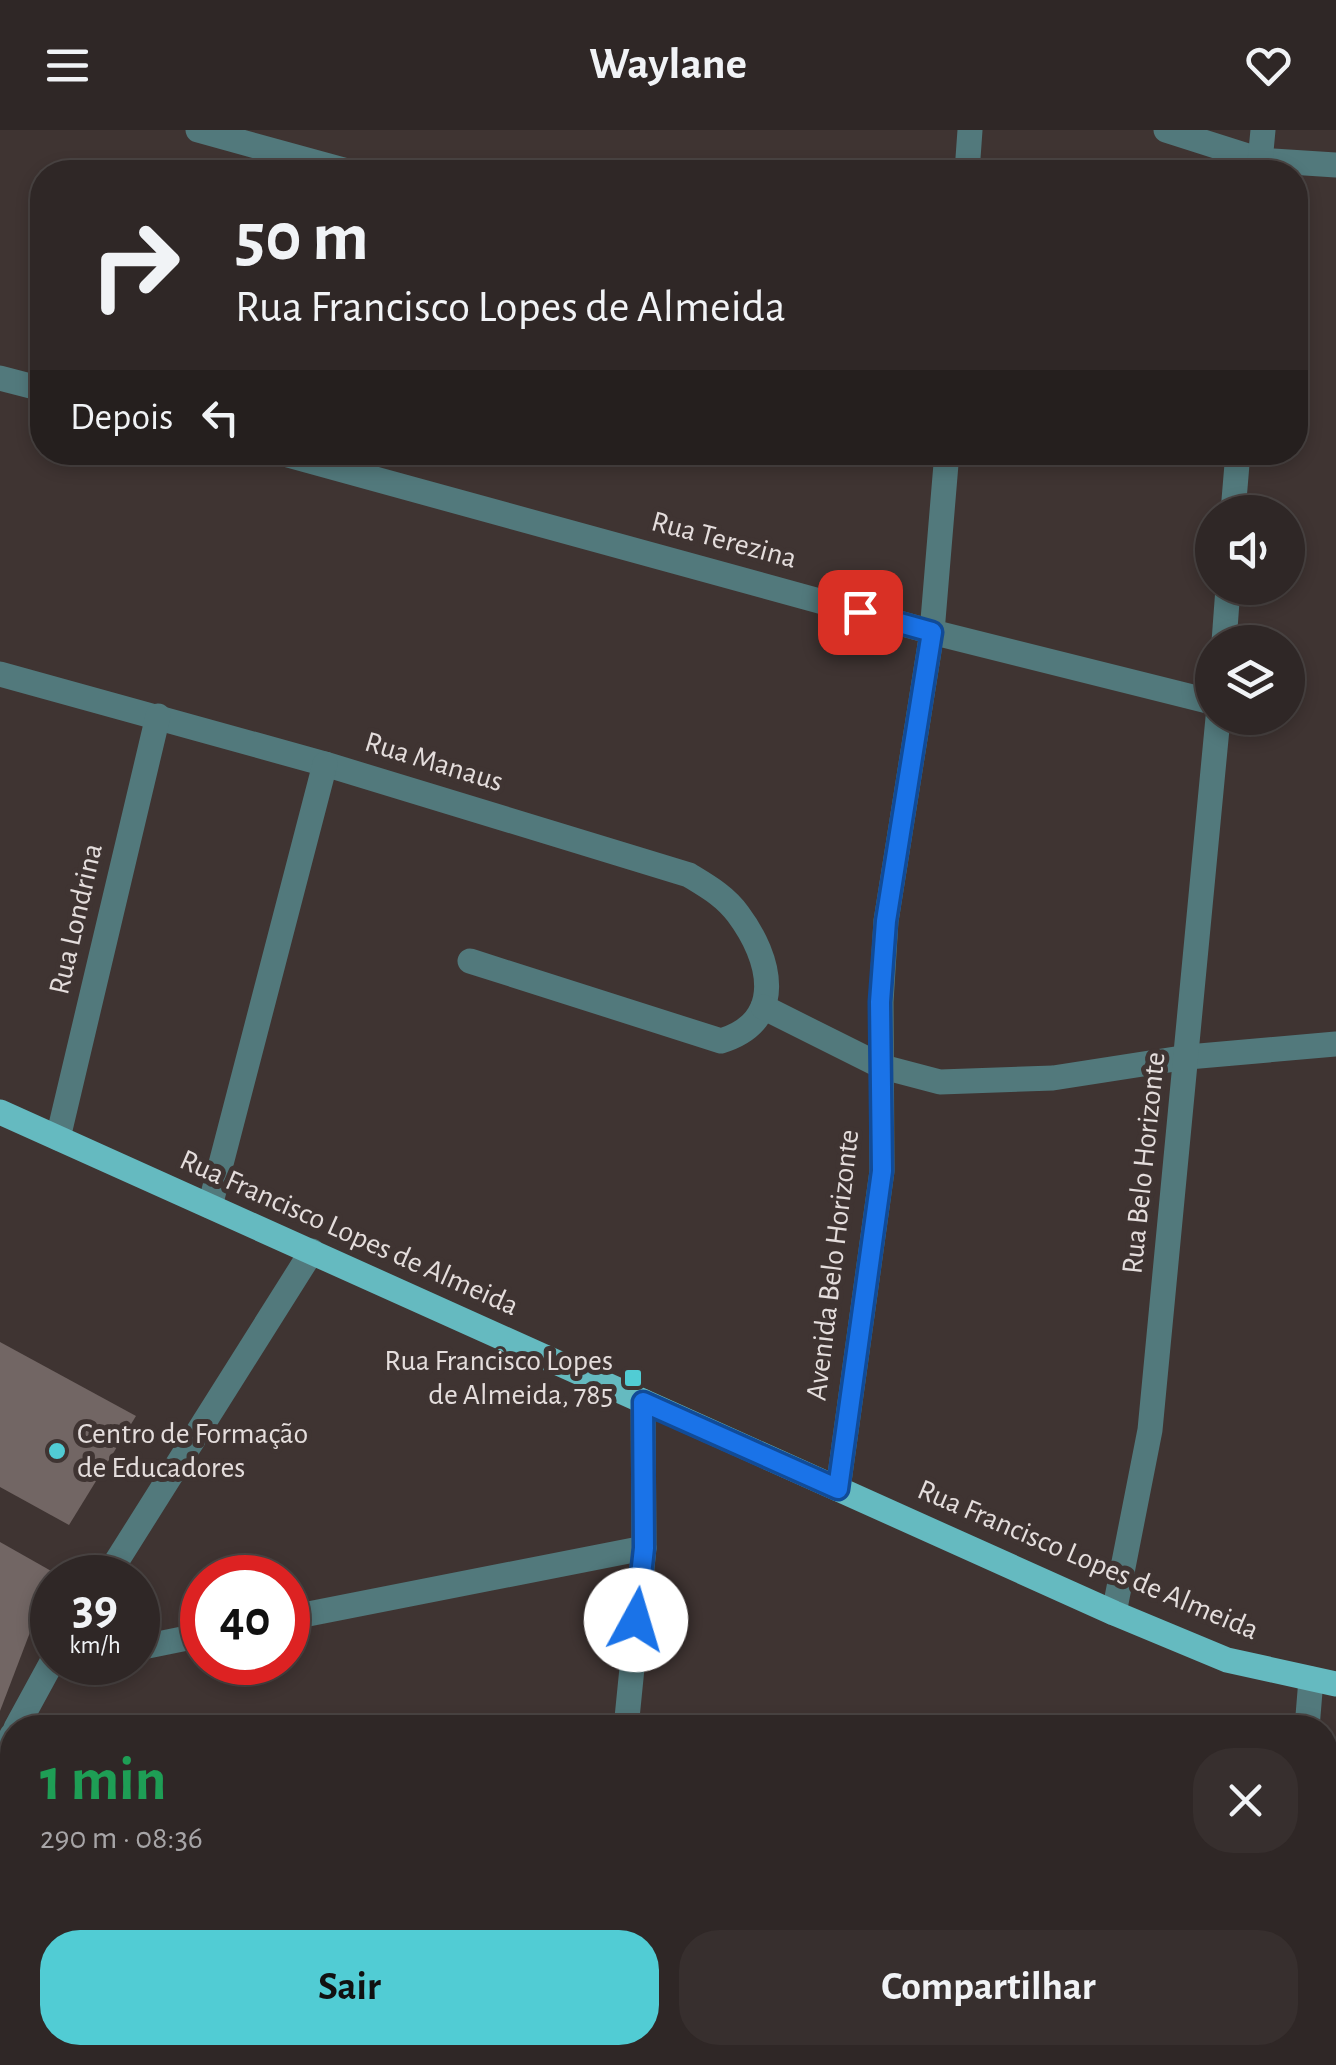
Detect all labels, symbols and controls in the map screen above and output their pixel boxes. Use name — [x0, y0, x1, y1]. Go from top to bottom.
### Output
icon: menu — [40, 38, 95, 93]
icon: heart — [1241, 38, 1296, 93]
text: Waylane — [589, 42, 747, 87]
icon: right — [70, 200, 200, 330]
text: 50 m — [235, 203, 369, 273]
text: Rua Francisco Lopes de Almeida — [235, 285, 786, 330]
icon: left — [193, 390, 248, 445]
text: Depois — [70, 399, 173, 437]
map controls — [1195, 495, 1305, 735]
button: sound — [1195, 495, 1305, 605]
street label: Rua Terezina — [648, 506, 800, 574]
pin — [818, 570, 903, 655]
icon: arrive — [833, 585, 888, 640]
button: layers — [1195, 625, 1305, 735]
street label: Rua Manaus — [361, 727, 507, 797]
street label: Rua Londrina — [44, 841, 108, 997]
street label: Rua Belo Horizonte — [1117, 1051, 1171, 1275]
street label: Avenida Belo Horizonte — [801, 1128, 865, 1402]
street label: Rua Francisco Lopes de Almeida — [175, 1145, 523, 1321]
place label: Rua Francisco Lopes de Almeida, 785 — [384, 1346, 613, 1410]
marker: Rua Francisco Lopes de Almeida, 785 — [622, 1367, 644, 1389]
place label: Centro de Formação de Educadores — [77, 1419, 308, 1483]
marker: Centro de Formação de Educadores — [46, 1440, 68, 1462]
street label: Rua Francisco Lopes de Almeida — [913, 1474, 1263, 1646]
speed limit sign: 40 — [180, 1555, 310, 1685]
position arrow — [584, 1568, 688, 1672]
text: 39 — [72, 1583, 118, 1633]
text: km/h — [69, 1633, 121, 1658]
button: close — [1193, 1748, 1298, 1853]
text: 1 min — [40, 1751, 166, 1811]
text: 290 m · 08:36 — [40, 1822, 203, 1854]
button: Sair — [40, 1930, 659, 2045]
button: Compartilhar — [679, 1930, 1298, 2045]

